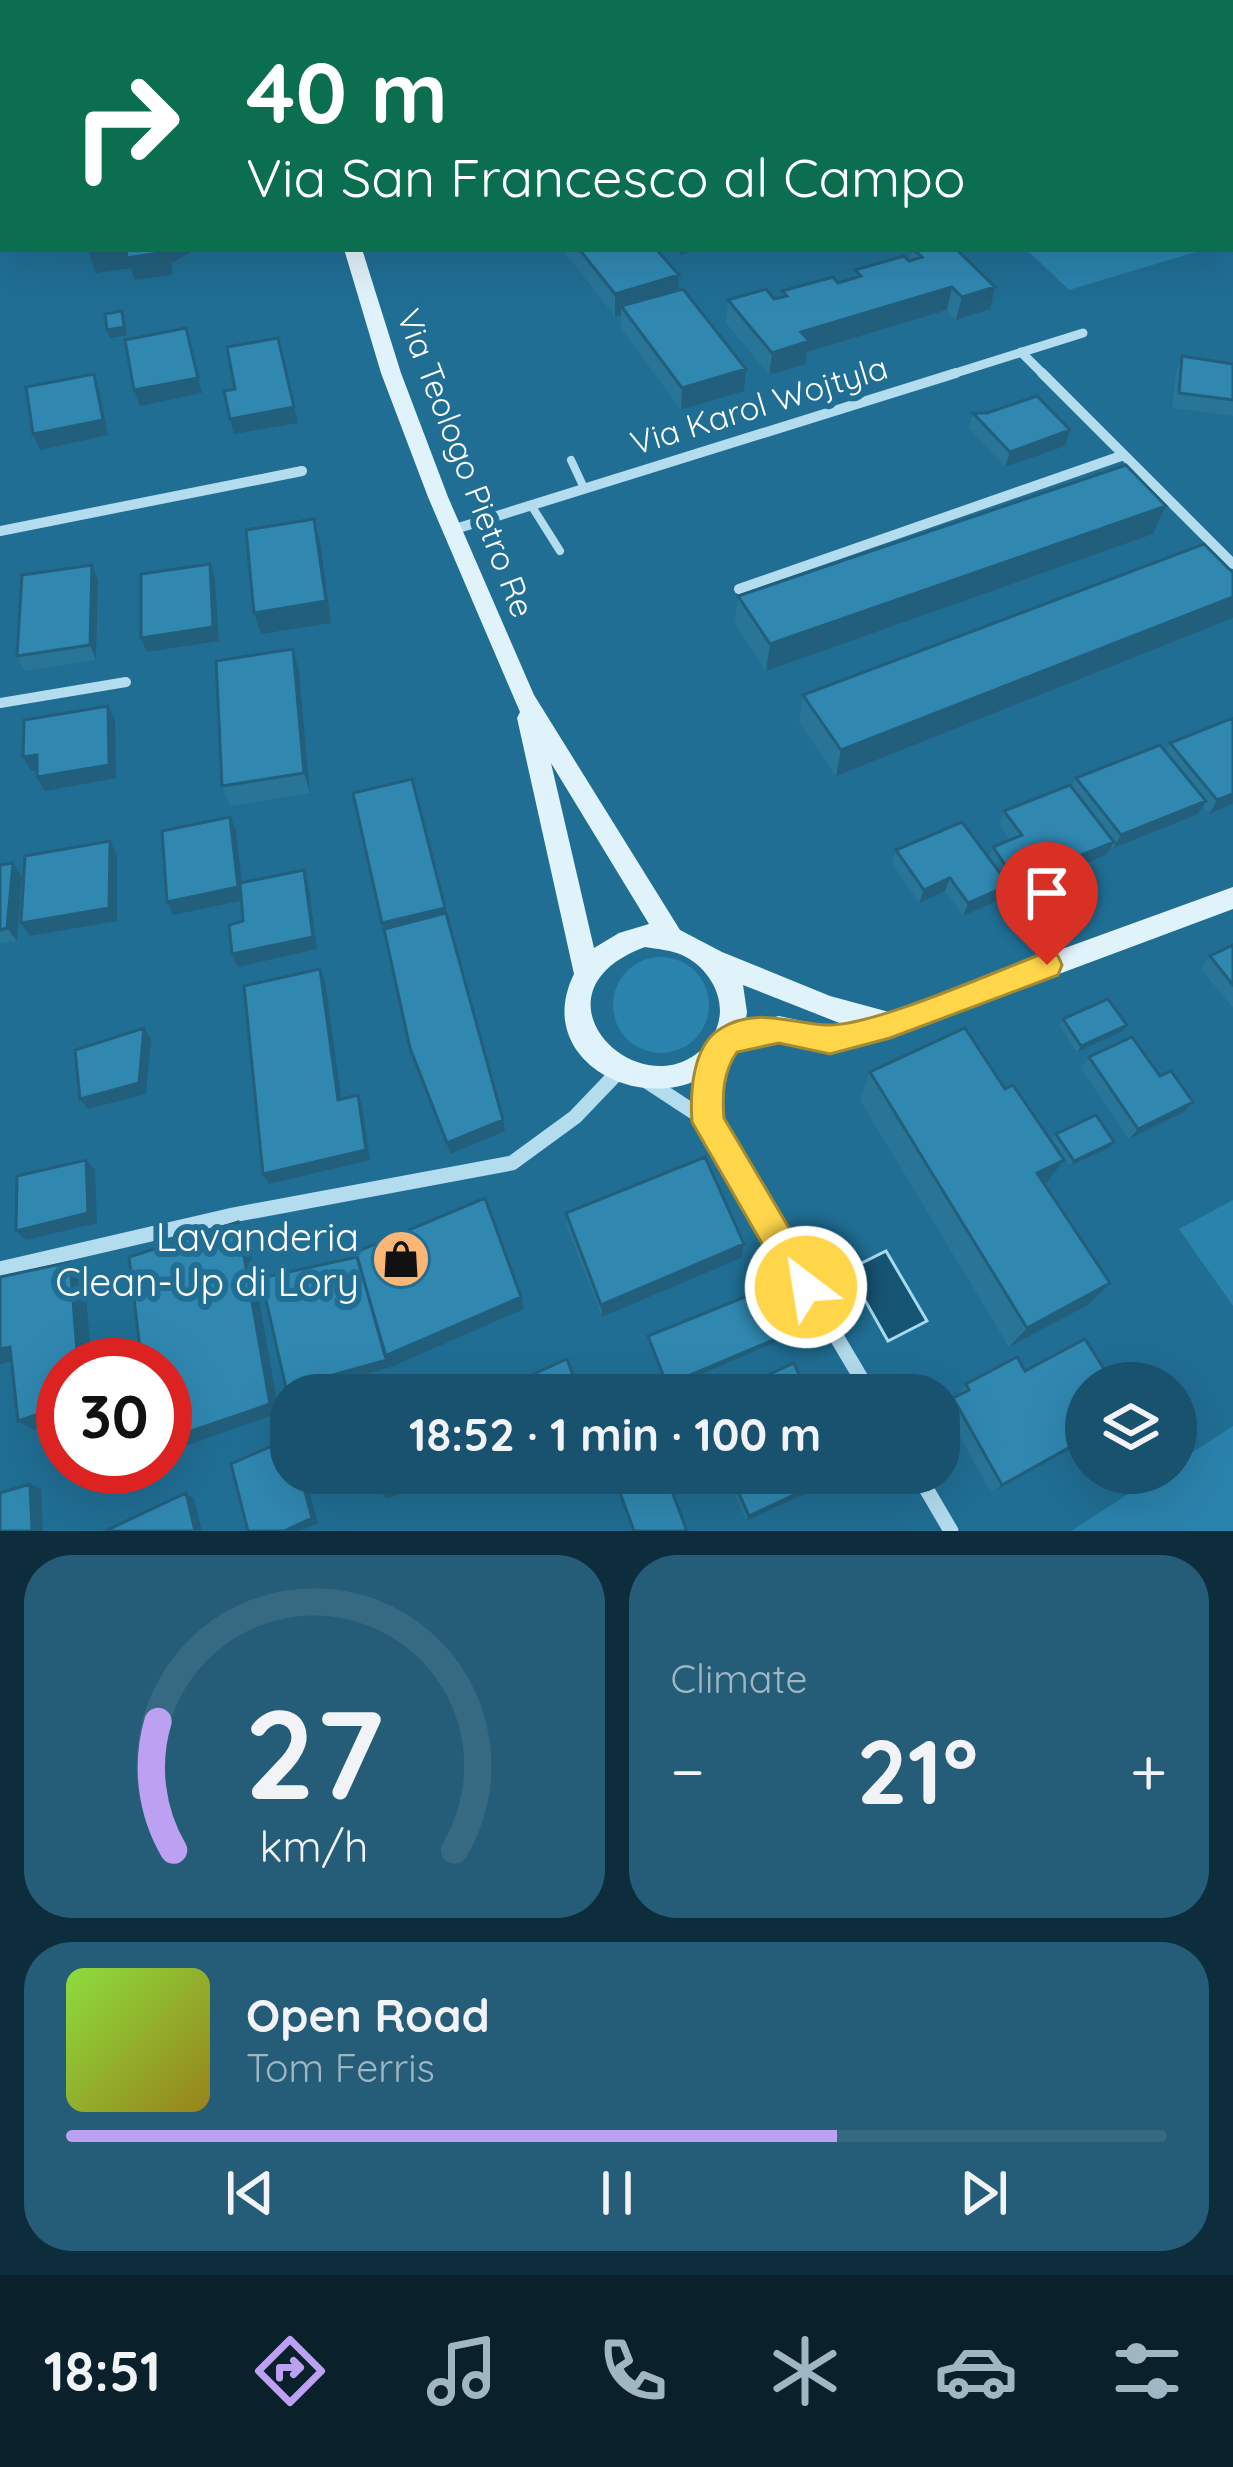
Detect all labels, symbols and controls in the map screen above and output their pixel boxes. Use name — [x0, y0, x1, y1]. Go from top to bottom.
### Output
text: 40 m — [246, 39, 448, 144]
icon: right — [48, 48, 204, 204]
text: Via San Francesco al Campo — [246, 143, 966, 211]
street label: Via Teologo Pietro Re — [389, 303, 544, 623]
street label: Via Karol Wojtyla — [625, 346, 892, 463]
pin — [996, 842, 1098, 965]
icon: arrive — [1014, 860, 1080, 926]
place label: Lavanderia Clean-Up di Lory — [55, 1212, 359, 1306]
position arrow — [743, 1224, 869, 1350]
shop icon: Lavanderia Clean-Up di Lory — [370, 1228, 432, 1290]
speed limit sign: 30 — [36, 1338, 192, 1494]
map controls — [1065, 1362, 1197, 1494]
button: layers — [1065, 1362, 1197, 1494]
text: 18:52 · 1 min · 100 m — [409, 1406, 821, 1462]
text: Climate — [671, 1654, 808, 1703]
text: 27 — [244, 1674, 384, 1830]
text: 21° — [857, 1714, 978, 1827]
text: − — [671, 1729, 705, 1812]
text: + — [1130, 1729, 1167, 1812]
text: km/h — [260, 1818, 369, 1872]
text: Open Road — [246, 1987, 490, 2043]
text: Tom Ferris — [246, 2043, 435, 2092]
icon: previous — [217, 2160, 283, 2226]
icon: pause — [584, 2160, 650, 2226]
icon: next — [951, 2160, 1017, 2226]
icon: directions — [248, 2329, 332, 2413]
icon: music — [420, 2329, 504, 2413]
icon: phone — [591, 2329, 675, 2413]
icon: climate — [763, 2329, 847, 2413]
icon: car — [934, 2329, 1018, 2413]
icon: filters — [1105, 2329, 1189, 2413]
text: 18:51 — [44, 2337, 161, 2405]

